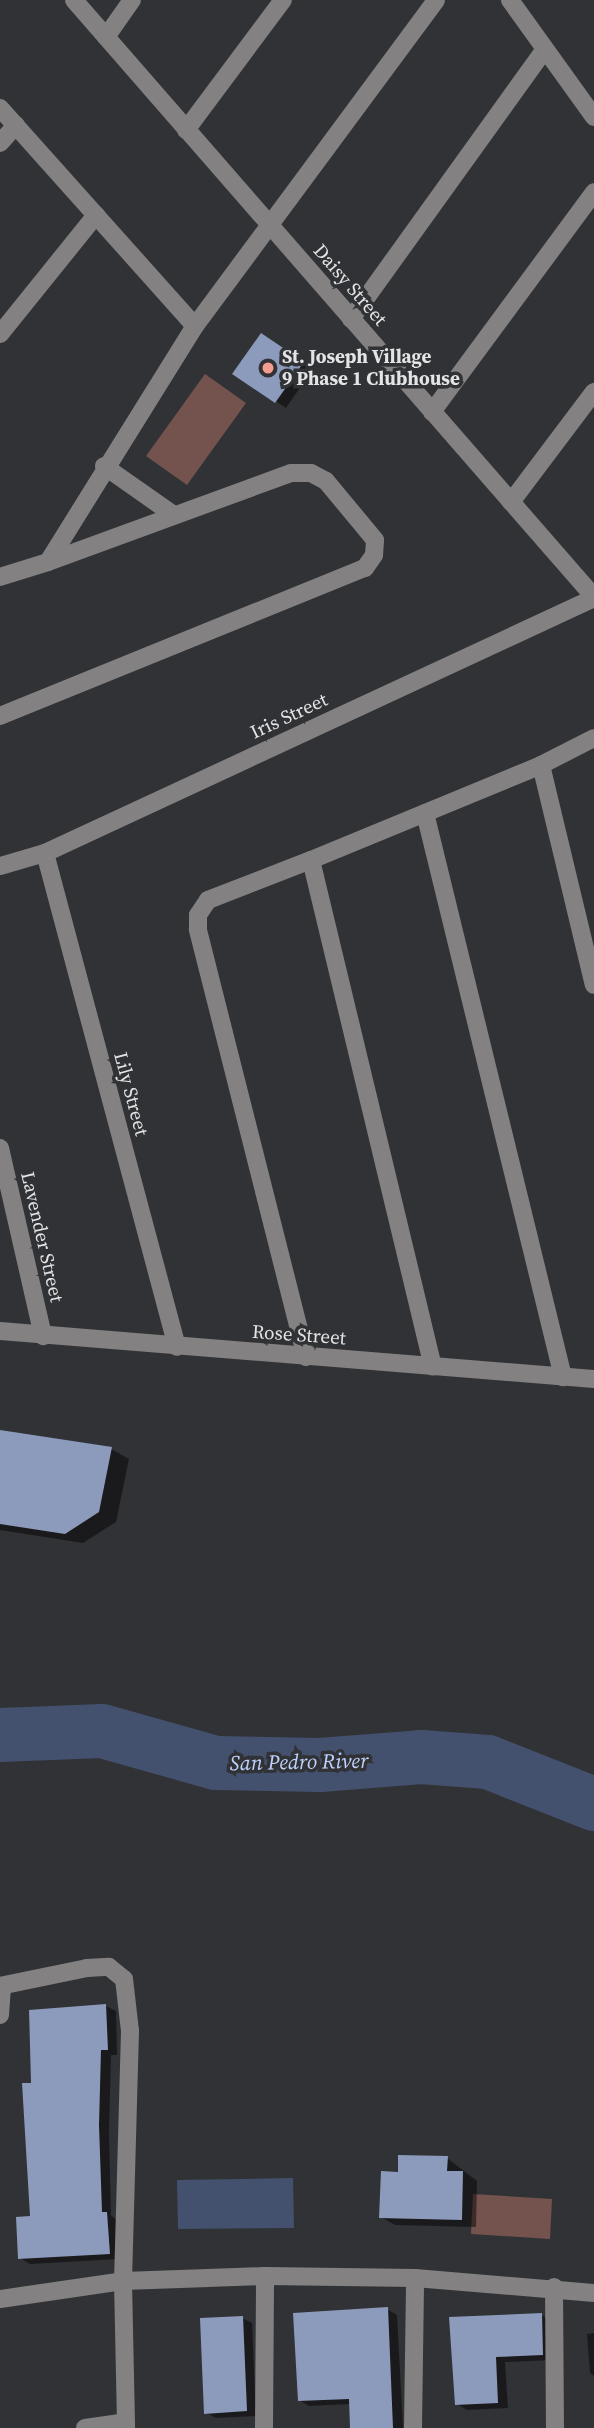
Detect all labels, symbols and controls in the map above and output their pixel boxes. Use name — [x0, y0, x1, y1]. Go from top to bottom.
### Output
street label: Daisy Street — [308, 240, 392, 330]
place label: St. Joseph Village 9 Phase 1 Clubhouse — [282, 346, 460, 390]
marker: St. Joseph Village 9 Phase 1 Clubhouse — [260, 360, 276, 376]
street label: Iris Street — [247, 688, 331, 744]
street label: Lily Street — [109, 1050, 153, 1138]
street label: Lavender Street — [16, 1170, 68, 1304]
street label: Rose Street — [251, 1320, 347, 1350]
water label: San Pedro River — [229, 1748, 369, 1776]

